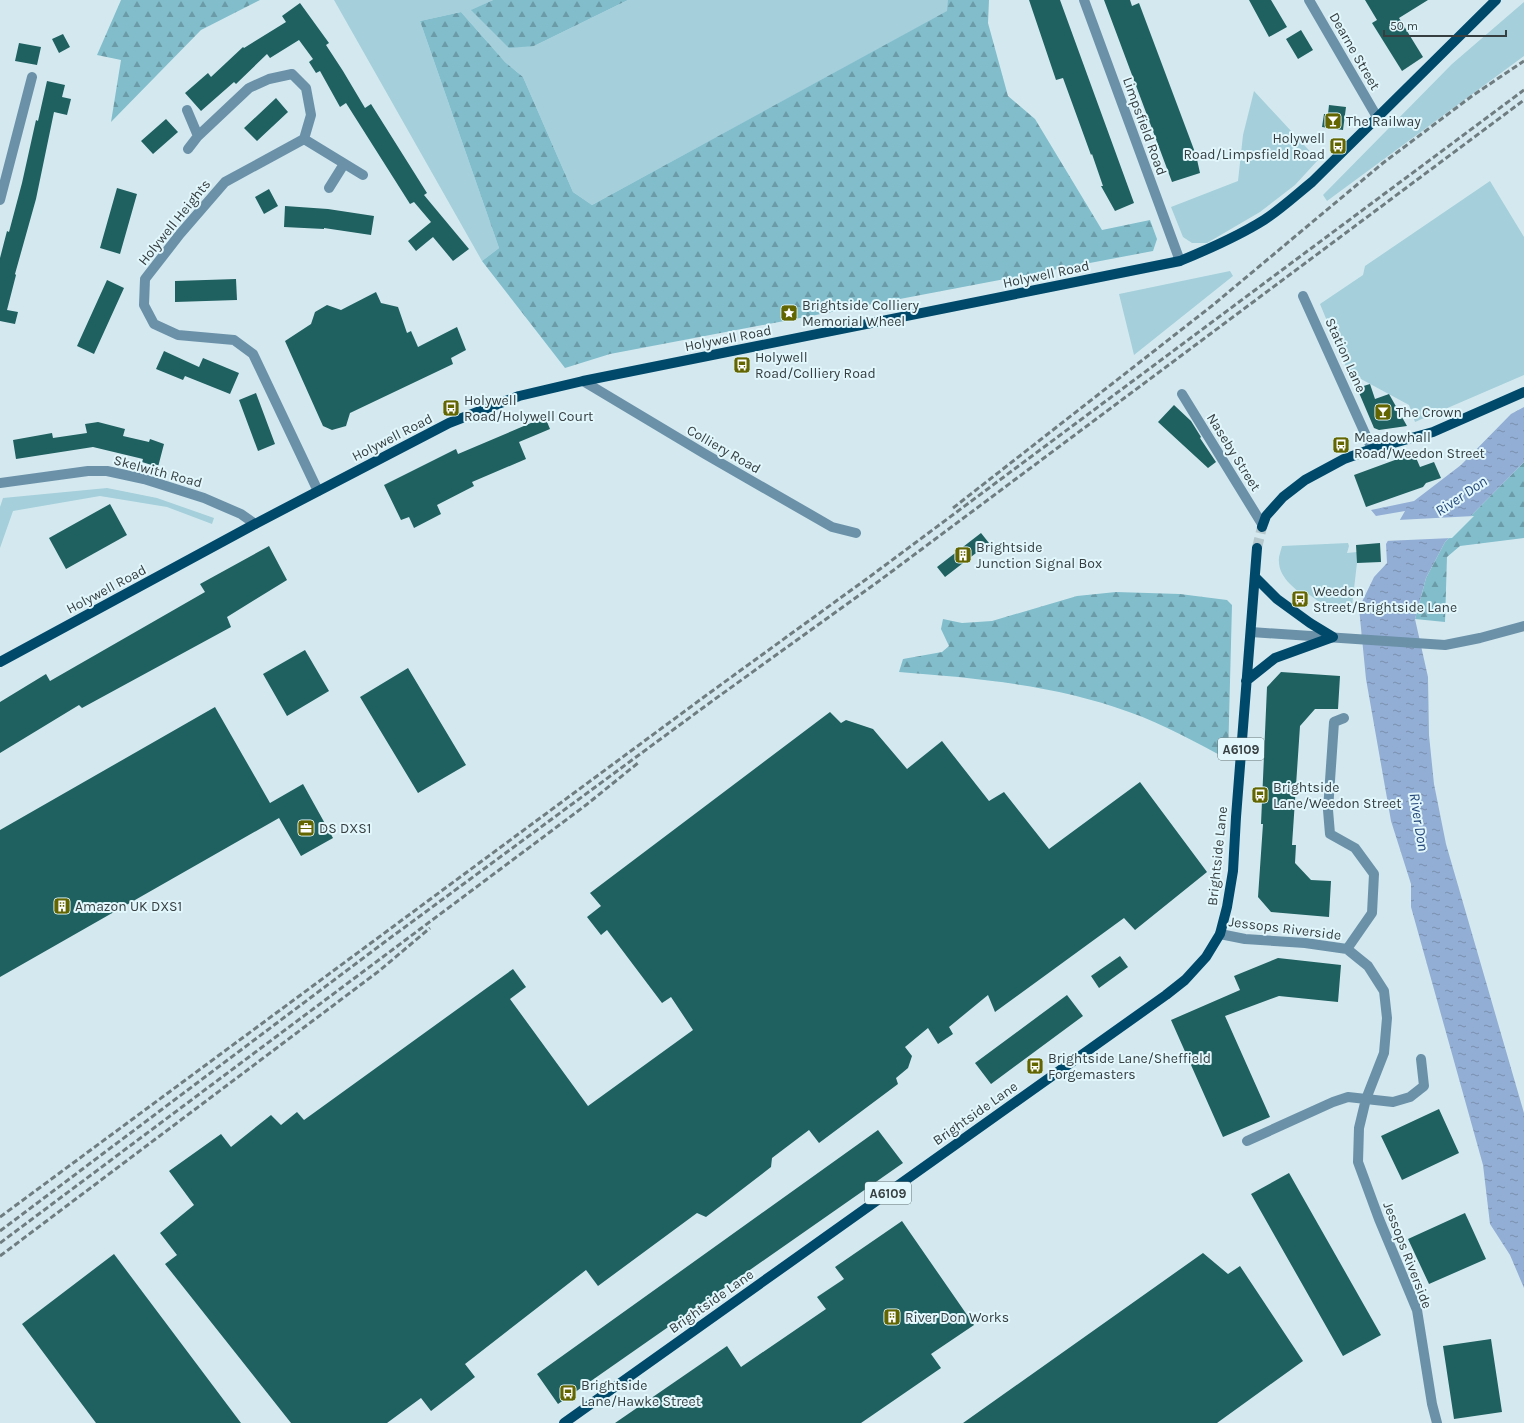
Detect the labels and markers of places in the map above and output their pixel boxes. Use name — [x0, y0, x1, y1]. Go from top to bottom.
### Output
bar icon: The Railway — [1323, 111, 1343, 131]
place label: The Railway — [1346, 113, 1421, 130]
place label: Holywell Road/Limpsfield Road — [1183, 130, 1325, 163]
bus stop icon: Holywell Road/Limpsfield Road — [1328, 136, 1348, 156]
place label: Brightside Colliery Memorial Wheel — [802, 297, 919, 330]
place icon: Brightside Colliery Memorial Wheel — [779, 303, 799, 323]
place label: Holywell Road/Colliery Road — [755, 349, 876, 382]
bus stop icon: Holywell Road/Colliery Road — [732, 355, 752, 375]
place label: Holywell Road/Holywell Court — [464, 392, 593, 425]
bus stop icon: Holywell Road/Holywell Court — [441, 398, 461, 418]
bar icon: The Crown — [1373, 402, 1393, 422]
place label: The Crown — [1396, 404, 1462, 421]
place label: Meadowhall Road/Weedon Street — [1354, 429, 1485, 462]
bus stop icon: Meadowhall Road/Weedon Street — [1331, 435, 1351, 455]
place label: Brightside Junction Signal Box — [976, 539, 1102, 572]
building icon: Brightside Junction Signal Box — [953, 545, 973, 565]
place label: Weedon Street/Brightside Lane — [1313, 583, 1457, 616]
bus stop icon: Weedon Street/Brightside Lane — [1290, 589, 1310, 609]
place label: Brightside Lane/Weedon Street — [1273, 779, 1402, 812]
bus stop icon: Brightside Lane/Weedon Street — [1250, 785, 1270, 805]
office icon: DS DXS1 — [296, 818, 316, 838]
place label: DS DXS1 — [319, 820, 371, 837]
building icon: Amazon UK DXS1 — [52, 896, 72, 916]
place label: Amazon UK DXS1 — [75, 898, 182, 915]
place label: Brightside Lane/Sheffield Forgemasters — [1048, 1050, 1211, 1083]
bus stop icon: Brightside Lane/Sheffield Forgemasters — [1025, 1056, 1045, 1076]
building icon: River Don Works — [882, 1307, 902, 1327]
place label: River Don Works — [905, 1309, 1009, 1326]
place label: Brightside Lane/Hawke Street — [581, 1377, 701, 1410]
bus stop icon: Brightside Lane/Hawke Street — [558, 1383, 578, 1403]

